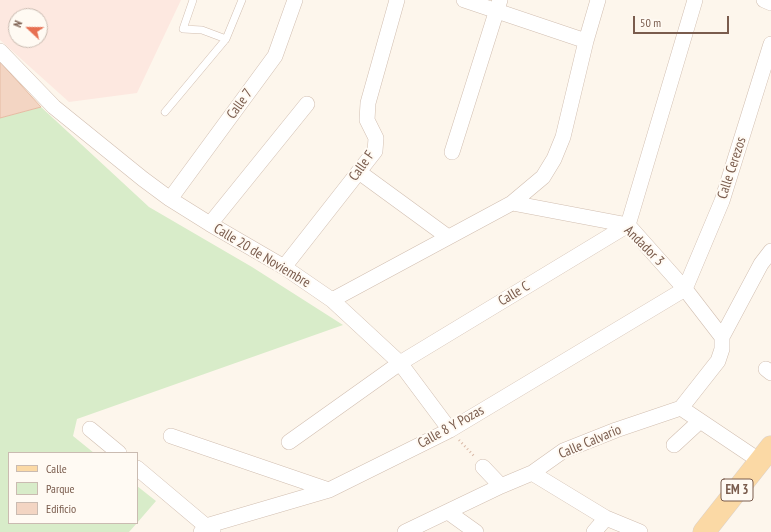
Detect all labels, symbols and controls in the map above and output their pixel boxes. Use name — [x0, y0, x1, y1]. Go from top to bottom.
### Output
north arrow — [8, 8, 48, 48]
scale bar — [635, 8, 731, 34]
text: 50 m — [640, 15, 661, 30]
text: N — [10, 19, 25, 29]
street label: Calle 7 — [223, 86, 257, 122]
street label: Calle Cerezos — [714, 135, 750, 201]
street label: Calle F — [346, 148, 378, 184]
street label: Calle 20 de Noviembre — [211, 220, 313, 292]
street label: Andador 3 — [621, 223, 667, 269]
street label: Calle C — [495, 278, 533, 310]
street label: Calle 8 Y Pozas — [415, 402, 487, 452]
street label: Calle Calvario — [556, 421, 624, 463]
legend — [8, 452, 138, 524]
text: Calle — [46, 461, 67, 476]
road number: EM 3 — [721, 479, 753, 501]
text: Parque — [46, 481, 75, 496]
text: Edificio — [46, 501, 76, 516]

